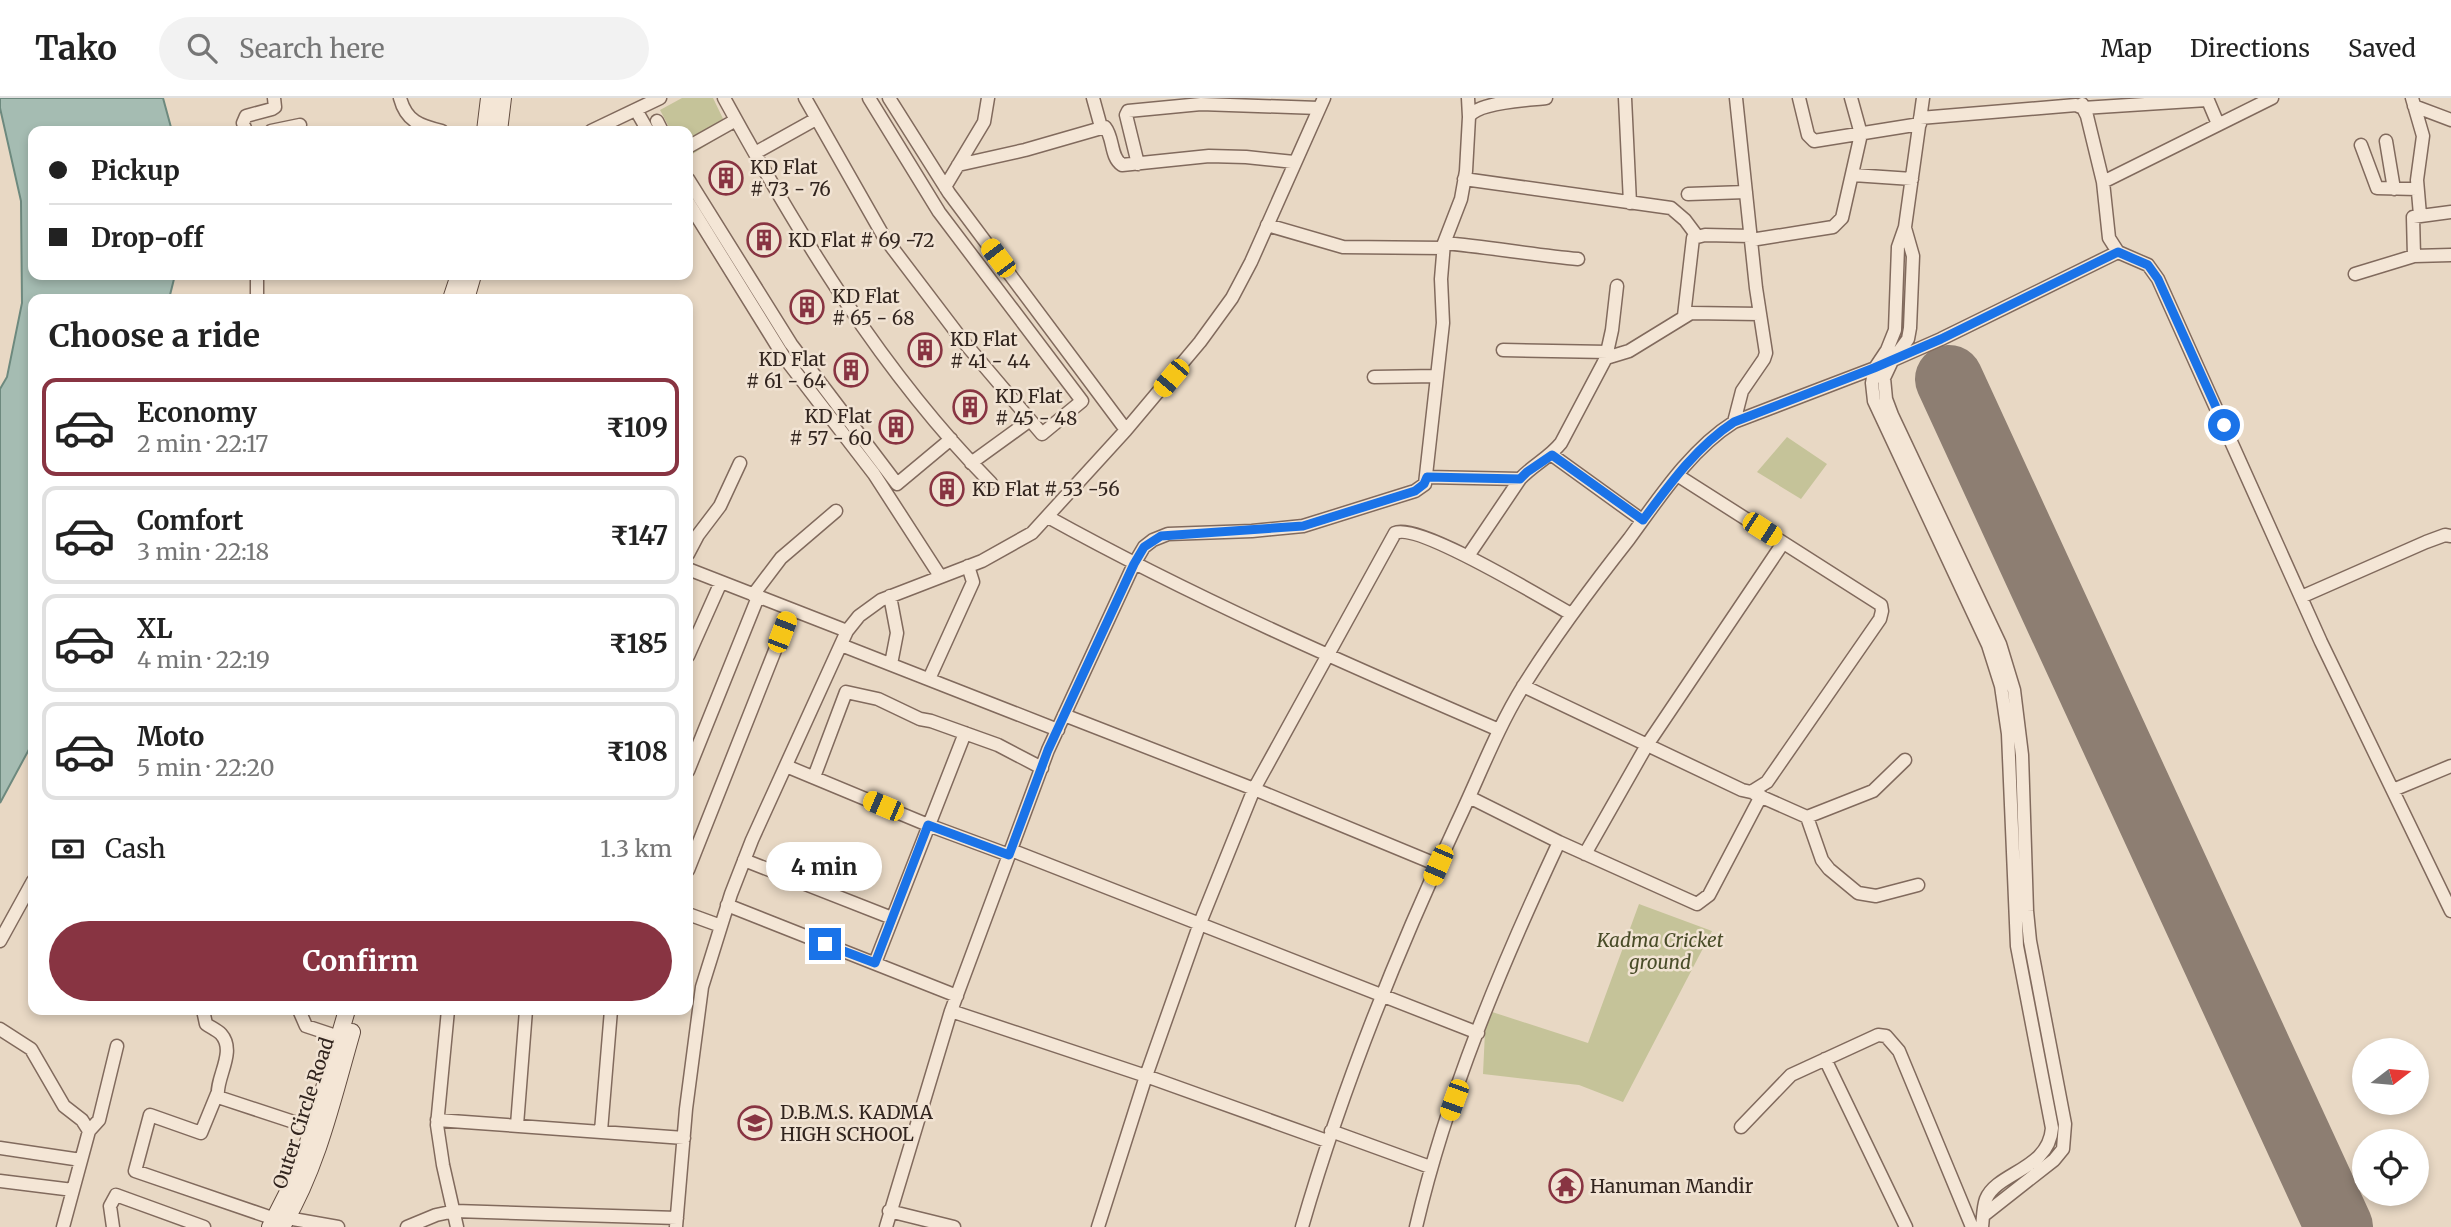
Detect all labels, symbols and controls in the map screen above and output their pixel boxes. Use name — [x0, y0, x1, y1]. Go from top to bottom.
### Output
search box — [159, 17, 649, 80]
text: Tako — [35, 28, 117, 69]
icon: search — [183, 29, 221, 67]
text: Search here — [239, 32, 385, 65]
text: Map — [2101, 33, 2152, 64]
text: Directions — [2190, 33, 2310, 64]
text: Saved — [2348, 33, 2416, 64]
text: Pickup — [91, 154, 180, 187]
place label: KD Flat # 73 - 76 — [750, 155, 831, 201]
building icon: KD Flat # 73 - 76 — [707, 159, 745, 197]
text: Drop-off — [91, 221, 204, 254]
building icon: KD Flat # 69 -72 — [745, 221, 783, 259]
place label: KD Flat # 69 -72 — [788, 228, 935, 252]
car — [977, 235, 1020, 281]
place label: KD Flat # 65 - 68 — [832, 284, 915, 330]
building icon: KD Flat # 65 - 68 — [788, 288, 826, 326]
text: Choose a ride — [49, 316, 260, 356]
place label: KD Flat # 41 - 44 — [950, 327, 1031, 373]
building icon: KD Flat # 41 - 44 — [906, 331, 944, 369]
place label: KD Flat # 61 - 64 — [746, 347, 827, 393]
building icon: KD Flat # 61 - 64 — [832, 351, 870, 389]
car — [1150, 355, 1193, 401]
place label: KD Flat # 45 - 48 — [995, 384, 1077, 430]
building icon: KD Flat # 45 - 48 — [951, 388, 989, 426]
icon: car — [53, 396, 116, 459]
text: Economy — [137, 396, 257, 429]
place label: KD Flat # 57 - 60 — [789, 404, 873, 450]
building icon: KD Flat # 57 - 60 — [877, 408, 915, 446]
route start — [2208, 409, 2240, 441]
text: ₹109 — [606, 411, 668, 444]
text: 2 min · 22:17 — [137, 429, 268, 458]
building icon: KD Flat # 53 -56 — [928, 470, 966, 508]
place label: KD Flat # 53 -56 — [972, 477, 1120, 501]
icon: car — [53, 504, 116, 567]
text: Comfort — [137, 504, 243, 537]
car — [1739, 509, 1786, 549]
text: ₹147 — [610, 519, 668, 552]
text: 3 min · 22:18 — [137, 537, 269, 566]
car — [765, 609, 800, 655]
icon: car — [53, 612, 116, 675]
text: XL — [137, 612, 173, 645]
text: ₹185 — [609, 627, 668, 660]
text: 4 min · 22:19 — [137, 645, 270, 674]
icon: car — [53, 720, 116, 783]
text: Moto — [137, 720, 204, 753]
text: ₹108 — [606, 735, 668, 768]
text: 5 min · 22:20 — [137, 753, 275, 782]
car — [860, 788, 907, 824]
icon: cash — [49, 830, 87, 868]
text: Cash — [105, 832, 166, 865]
text: 1.3 km — [600, 834, 672, 863]
callout: 4 min — [767, 842, 883, 892]
car — [1421, 842, 1456, 888]
text: 4 min — [791, 852, 857, 881]
button: Confirm — [49, 921, 672, 1001]
route end — [809, 928, 841, 960]
park label: Kadma Cricket ground — [1596, 928, 1724, 974]
street label: Outer Circle Road — [267, 1034, 339, 1192]
north arrow — [2352, 1038, 2429, 1115]
map controls — [2352, 1038, 2429, 1206]
car — [1437, 1077, 1472, 1123]
place label: D.B.M.S. KADMA HIGH SCHOOL — [780, 1100, 933, 1146]
school or university icon: D.B.M.S. KADMA HIGH SCHOOL — [736, 1104, 774, 1142]
button: locate — [2352, 1129, 2429, 1206]
temple icon: Hanuman Mandir — [1547, 1167, 1585, 1205]
place label: Hanuman Mandir — [1590, 1174, 1754, 1198]

